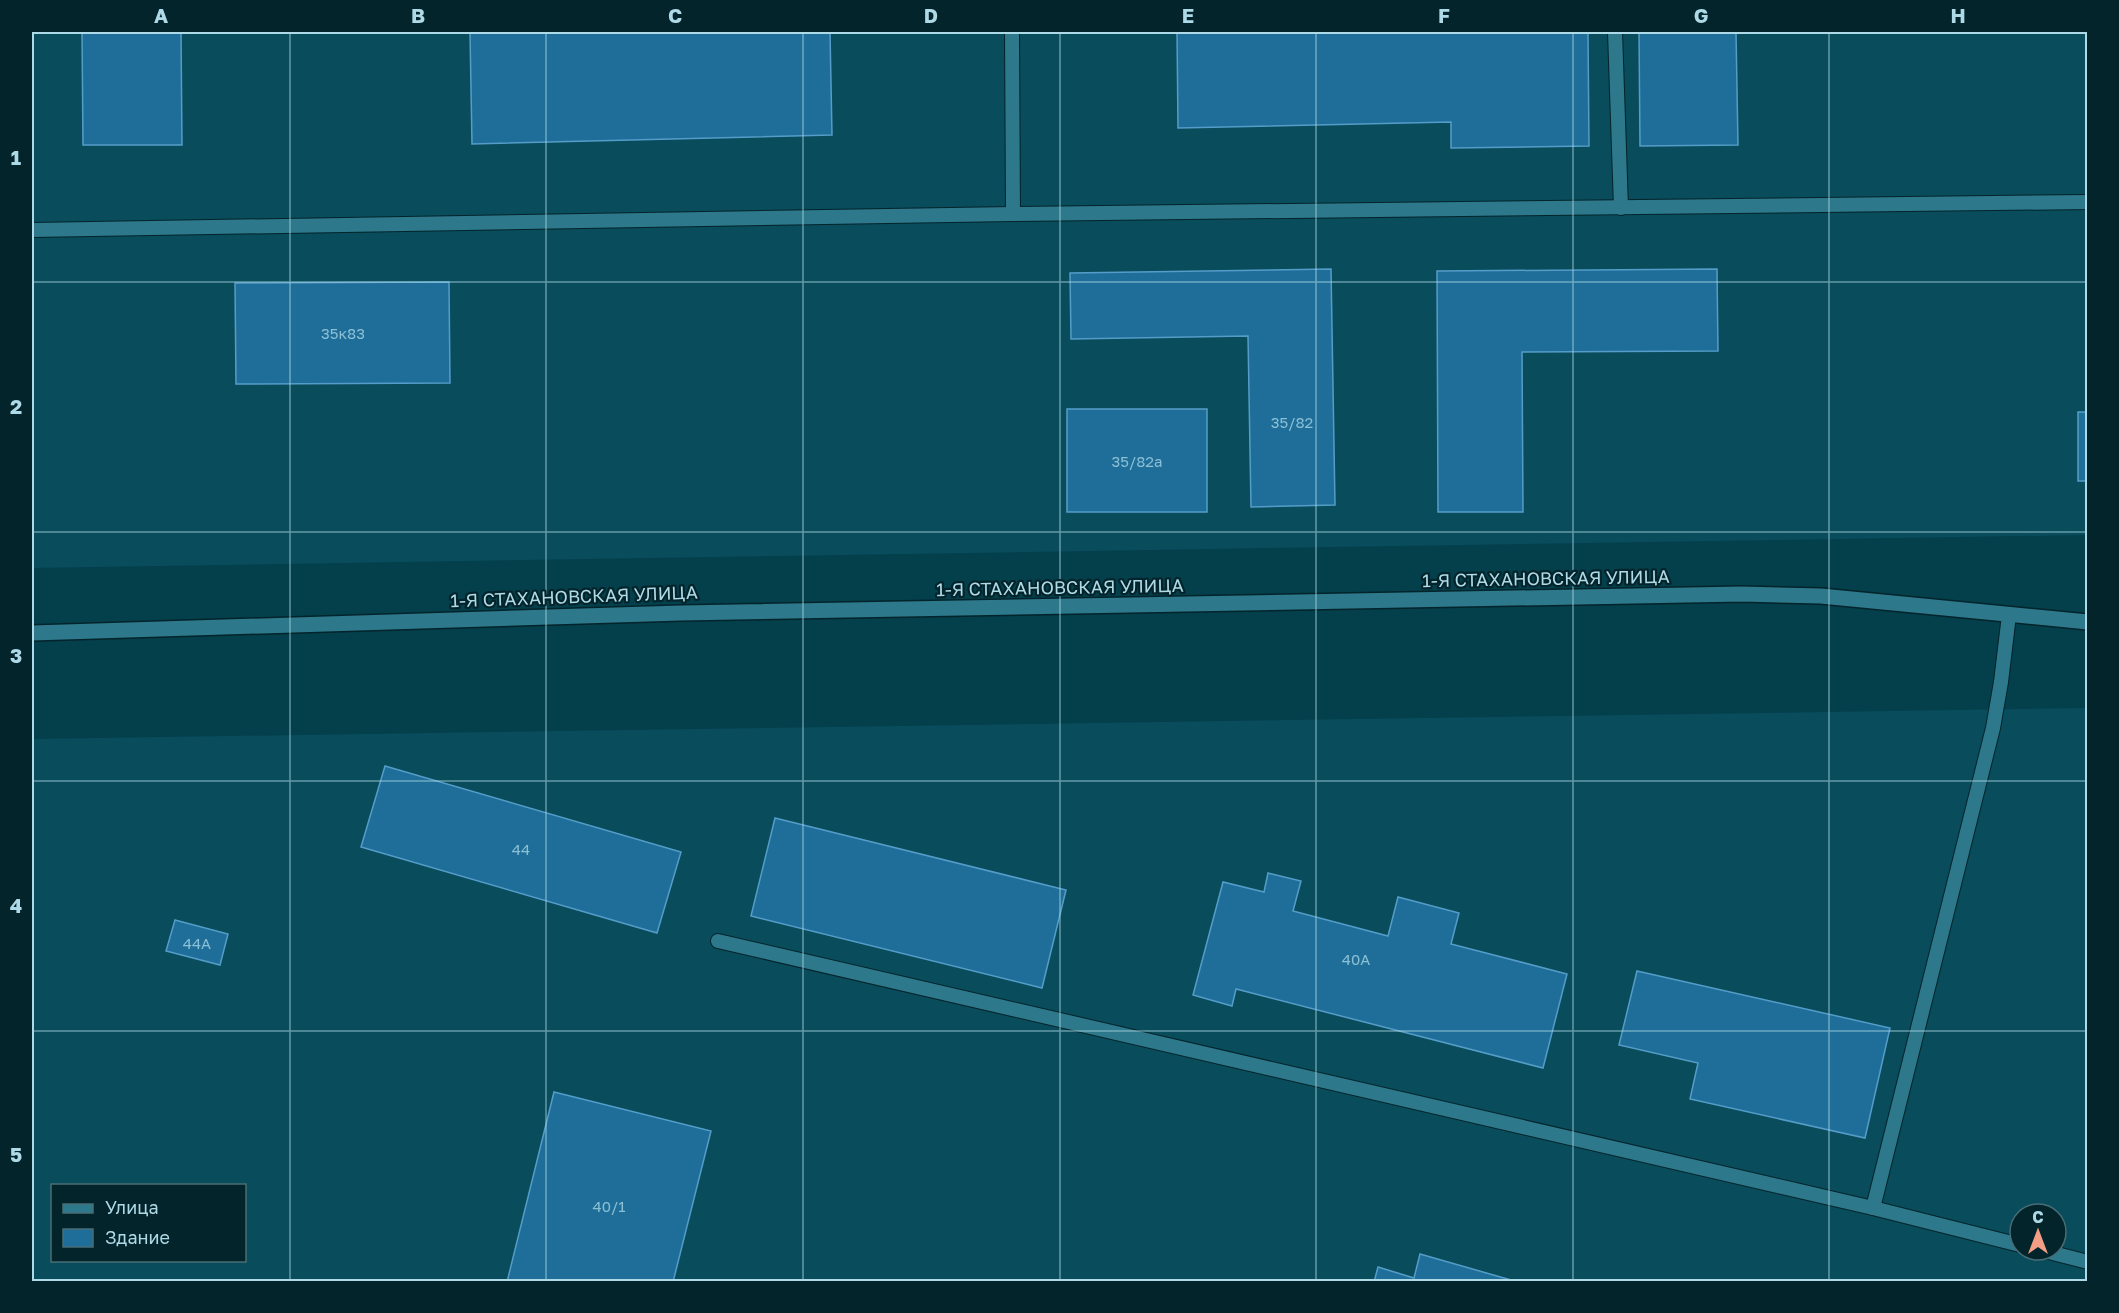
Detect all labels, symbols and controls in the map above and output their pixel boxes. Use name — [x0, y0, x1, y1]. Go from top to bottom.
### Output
text: A — [154, 3, 168, 27]
text: B — [411, 3, 425, 27]
text: C — [668, 3, 682, 27]
text: D — [924, 3, 938, 27]
text: E — [1182, 3, 1194, 27]
text: F — [1438, 3, 1450, 27]
text: G — [1694, 3, 1708, 27]
text: H — [1950, 3, 1966, 27]
text: 1 — [11, 145, 21, 169]
house number: 35к83 — [321, 324, 365, 342]
text: 2 — [10, 394, 22, 418]
house number: 35/82 — [1271, 413, 1313, 431]
house number: 35/82а — [1111, 452, 1163, 470]
street label: 1-Я СТАХАНОВСКАЯ УЛИЦА — [1422, 565, 1670, 591]
street label: 1-Я СТАХАНОВСКАЯ УЛИЦА — [936, 574, 1184, 600]
street label: 1-Я СТАХАНОВСКАЯ УЛИЦА — [450, 581, 698, 611]
text: 3 — [10, 643, 22, 667]
house number: 44 — [512, 840, 530, 858]
text: 4 — [10, 893, 22, 917]
house number: 44А — [183, 934, 211, 952]
house number: 40А — [1342, 950, 1370, 968]
text: 5 — [10, 1142, 22, 1166]
legend — [51, 1184, 246, 1262]
text: Улица — [105, 1196, 159, 1218]
house number: 40/1 — [593, 1197, 625, 1215]
north arrow — [2008, 1202, 2068, 1262]
text: С — [2032, 1207, 2044, 1227]
text: Здание — [105, 1226, 170, 1248]

